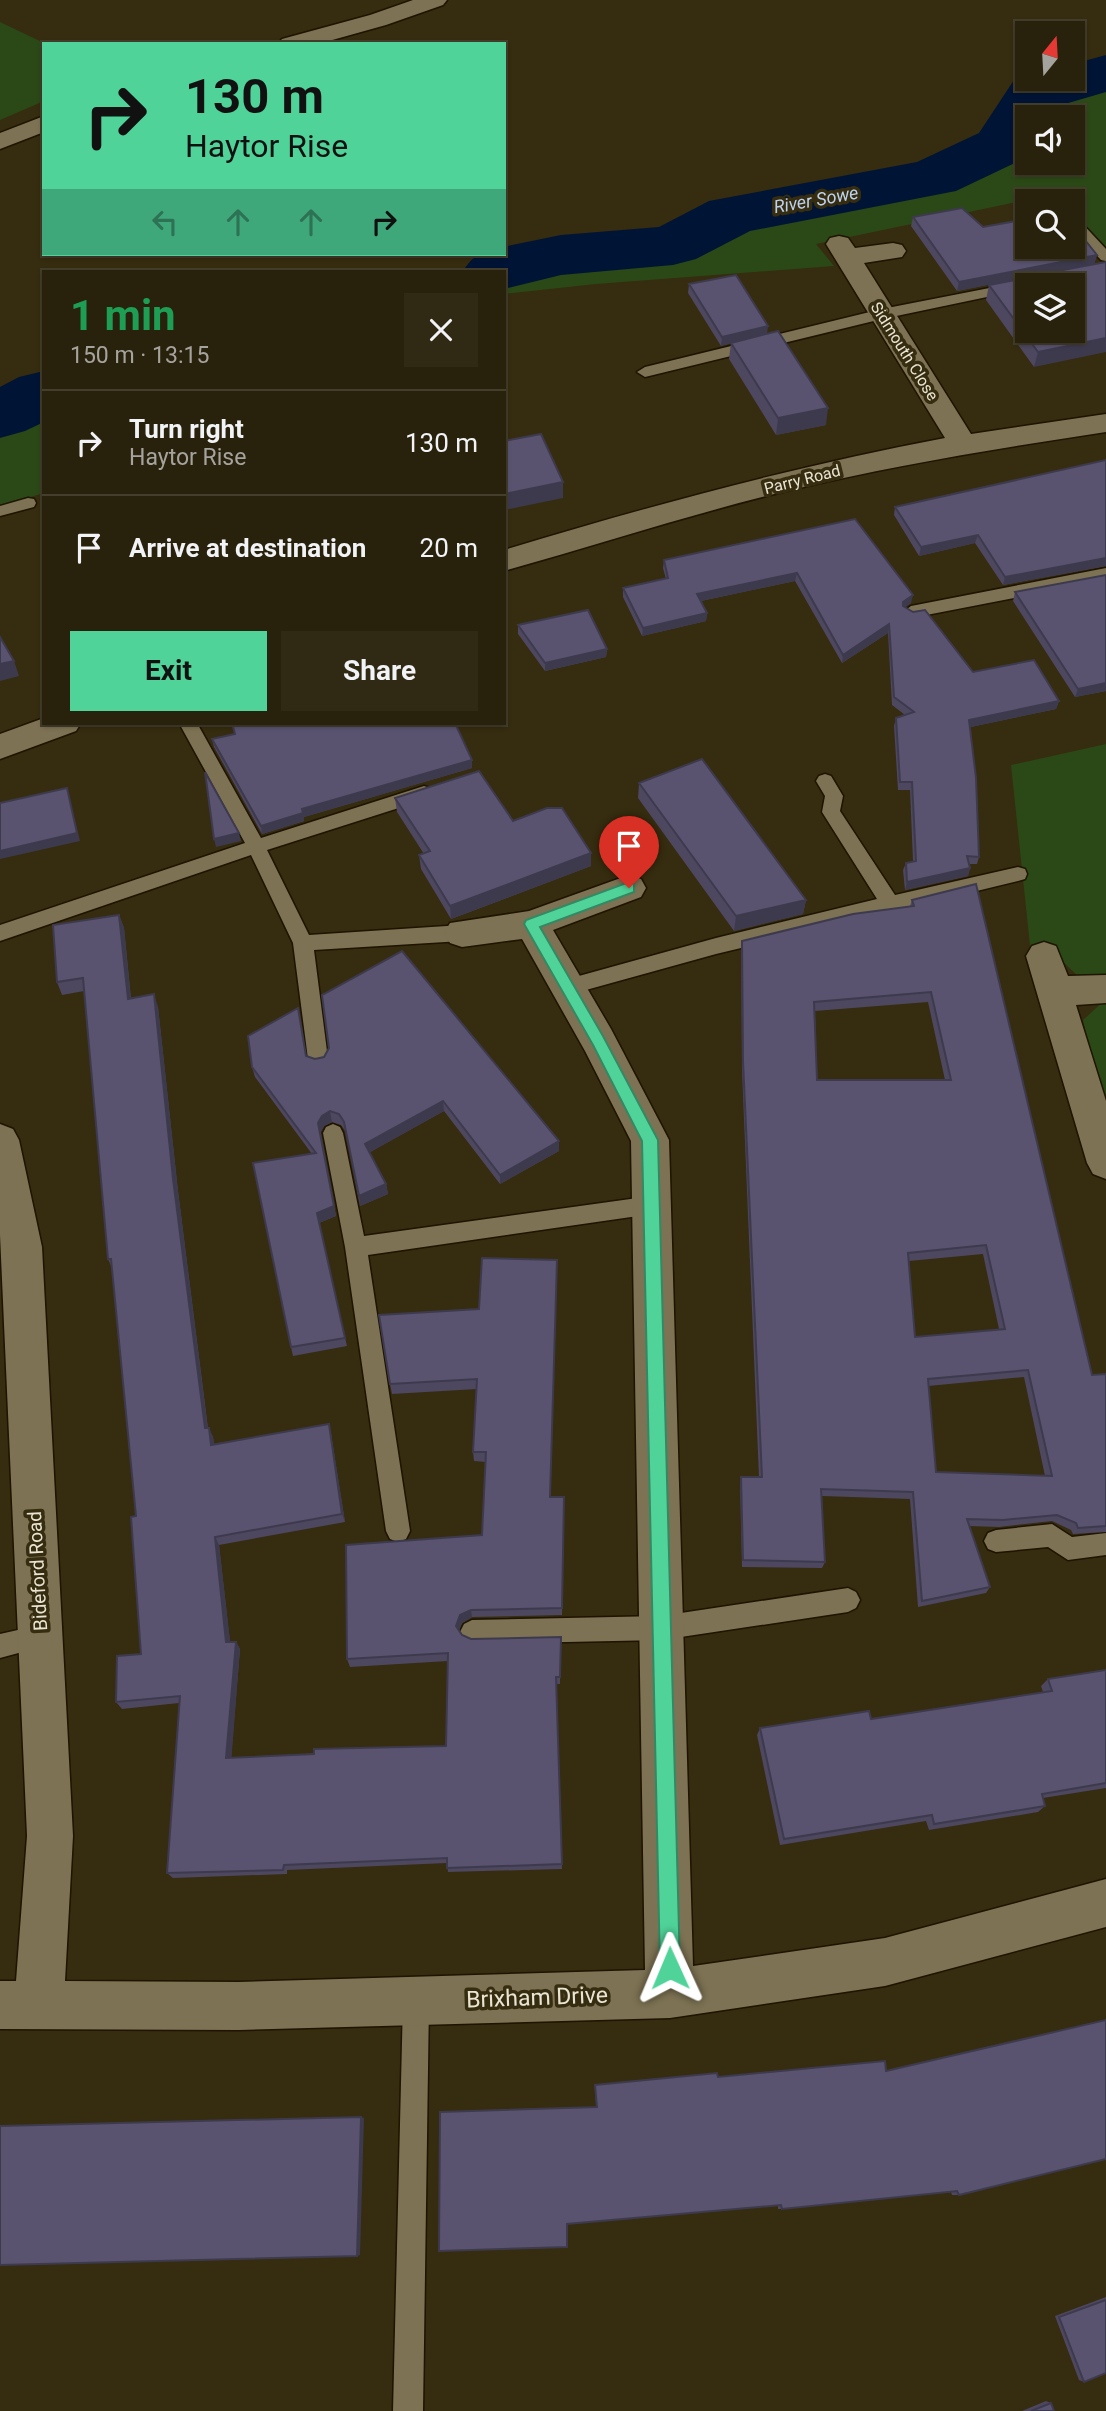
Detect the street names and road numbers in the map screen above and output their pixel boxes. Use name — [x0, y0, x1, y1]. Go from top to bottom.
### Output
street label: Sidmouth Close — [867, 298, 942, 404]
street label: Parry Road — [762, 461, 842, 498]
street label: Bideford Road — [23, 1510, 52, 1631]
street label: Brixham Drive — [466, 1982, 608, 2013]

